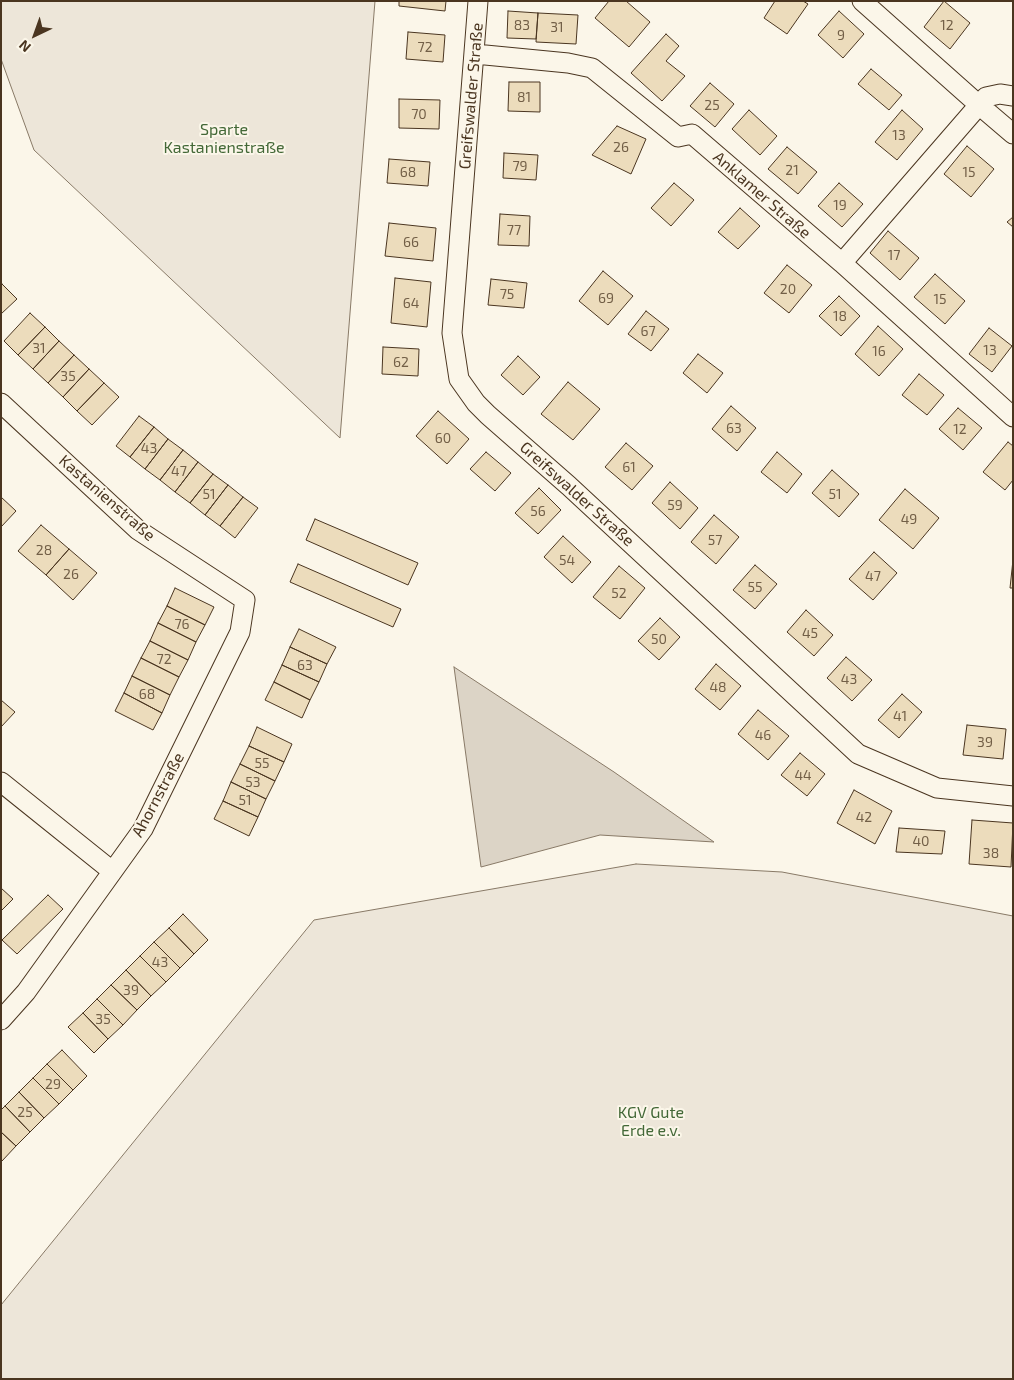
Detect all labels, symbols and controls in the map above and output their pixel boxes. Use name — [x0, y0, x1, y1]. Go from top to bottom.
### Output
north arrow — [10, 10, 60, 60]
house number: 83 — [514, 17, 530, 33]
house number: 12 — [940, 17, 954, 33]
house number: 31 — [550, 19, 564, 35]
street label: Greifswalder Straße — [455, 22, 487, 170]
house number: 9 — [837, 27, 845, 43]
text: N — [15, 37, 34, 56]
house number: 72 — [417, 39, 433, 55]
house number: 81 — [517, 89, 531, 105]
house number: 25 — [704, 97, 720, 113]
house number: 70 — [411, 106, 427, 122]
park label: Sparte Kastanienstraße — [163, 120, 285, 158]
house number: 13 — [892, 127, 906, 143]
house number: 26 — [613, 139, 629, 155]
street label: Anklamer Straße — [709, 147, 815, 243]
house number: 79 — [512, 158, 528, 174]
house number: 21 — [785, 162, 799, 178]
house number: 68 — [400, 164, 416, 180]
house number: 15 — [962, 164, 976, 180]
house number: 19 — [833, 197, 847, 213]
house number: 77 — [507, 222, 521, 238]
house number: 66 — [403, 234, 419, 250]
house number: 17 — [888, 247, 900, 263]
house number: 20 — [780, 281, 796, 297]
house number: 75 — [500, 286, 514, 302]
house number: 69 — [598, 290, 614, 306]
house number: 15 — [933, 291, 947, 307]
house number: 64 — [403, 295, 419, 311]
house number: 18 — [833, 308, 847, 324]
house number: 67 — [640, 323, 656, 339]
house number: 31 — [32, 340, 46, 356]
house number: 13 — [983, 342, 997, 358]
house number: 16 — [872, 343, 886, 359]
house number: 62 — [393, 354, 409, 370]
house number: 35 — [60, 368, 76, 384]
house number: 63 — [726, 420, 742, 436]
house number: 12 — [953, 421, 967, 437]
house number: 60 — [435, 430, 451, 446]
street label: Greifswalder Straße — [516, 438, 638, 550]
house number: 43 — [141, 440, 157, 456]
street label: Kastanienstraße — [55, 451, 159, 545]
house number: 61 — [622, 459, 636, 475]
house number: 47 — [171, 463, 187, 479]
house number: 51 — [202, 486, 216, 502]
house number: 51 — [828, 486, 842, 502]
house number: 59 — [667, 497, 683, 513]
house number: 56 — [530, 503, 546, 519]
house number: 49 — [901, 511, 917, 527]
house number: 57 — [708, 532, 722, 548]
house number: 28 — [36, 542, 52, 558]
house number: 54 — [559, 552, 575, 568]
house number: 26 — [63, 566, 79, 582]
house number: 47 — [865, 568, 881, 584]
house number: 55 — [747, 579, 763, 595]
house number: 52 — [611, 585, 627, 601]
house number: 76 — [174, 616, 190, 632]
house number: 45 — [802, 625, 818, 641]
house number: 50 — [651, 631, 667, 647]
house number: 72 — [156, 651, 172, 667]
house number: 63 — [297, 657, 313, 673]
house number: 43 — [841, 671, 857, 687]
house number: 48 — [709, 679, 727, 695]
house number: 68 — [139, 686, 155, 702]
house number: 41 — [893, 708, 907, 724]
house number: 46 — [755, 727, 771, 743]
house number: 39 — [977, 734, 993, 750]
street label: Ahornstraße — [128, 749, 188, 841]
house number: 55 — [254, 755, 270, 771]
house number: 44 — [794, 767, 812, 783]
house number: 53 — [245, 774, 261, 790]
house number: 51 — [238, 792, 252, 808]
house number: 42 — [856, 809, 872, 825]
house number: 40 — [912, 833, 930, 849]
house number: 38 — [983, 845, 999, 861]
house number: 43 — [152, 954, 168, 970]
house number: 39 — [123, 982, 139, 998]
house number: 35 — [95, 1011, 111, 1027]
house number: 29 — [45, 1076, 61, 1092]
park label: KGV Gute Erde e.v. — [618, 1103, 684, 1141]
house number: 25 — [17, 1104, 33, 1120]

